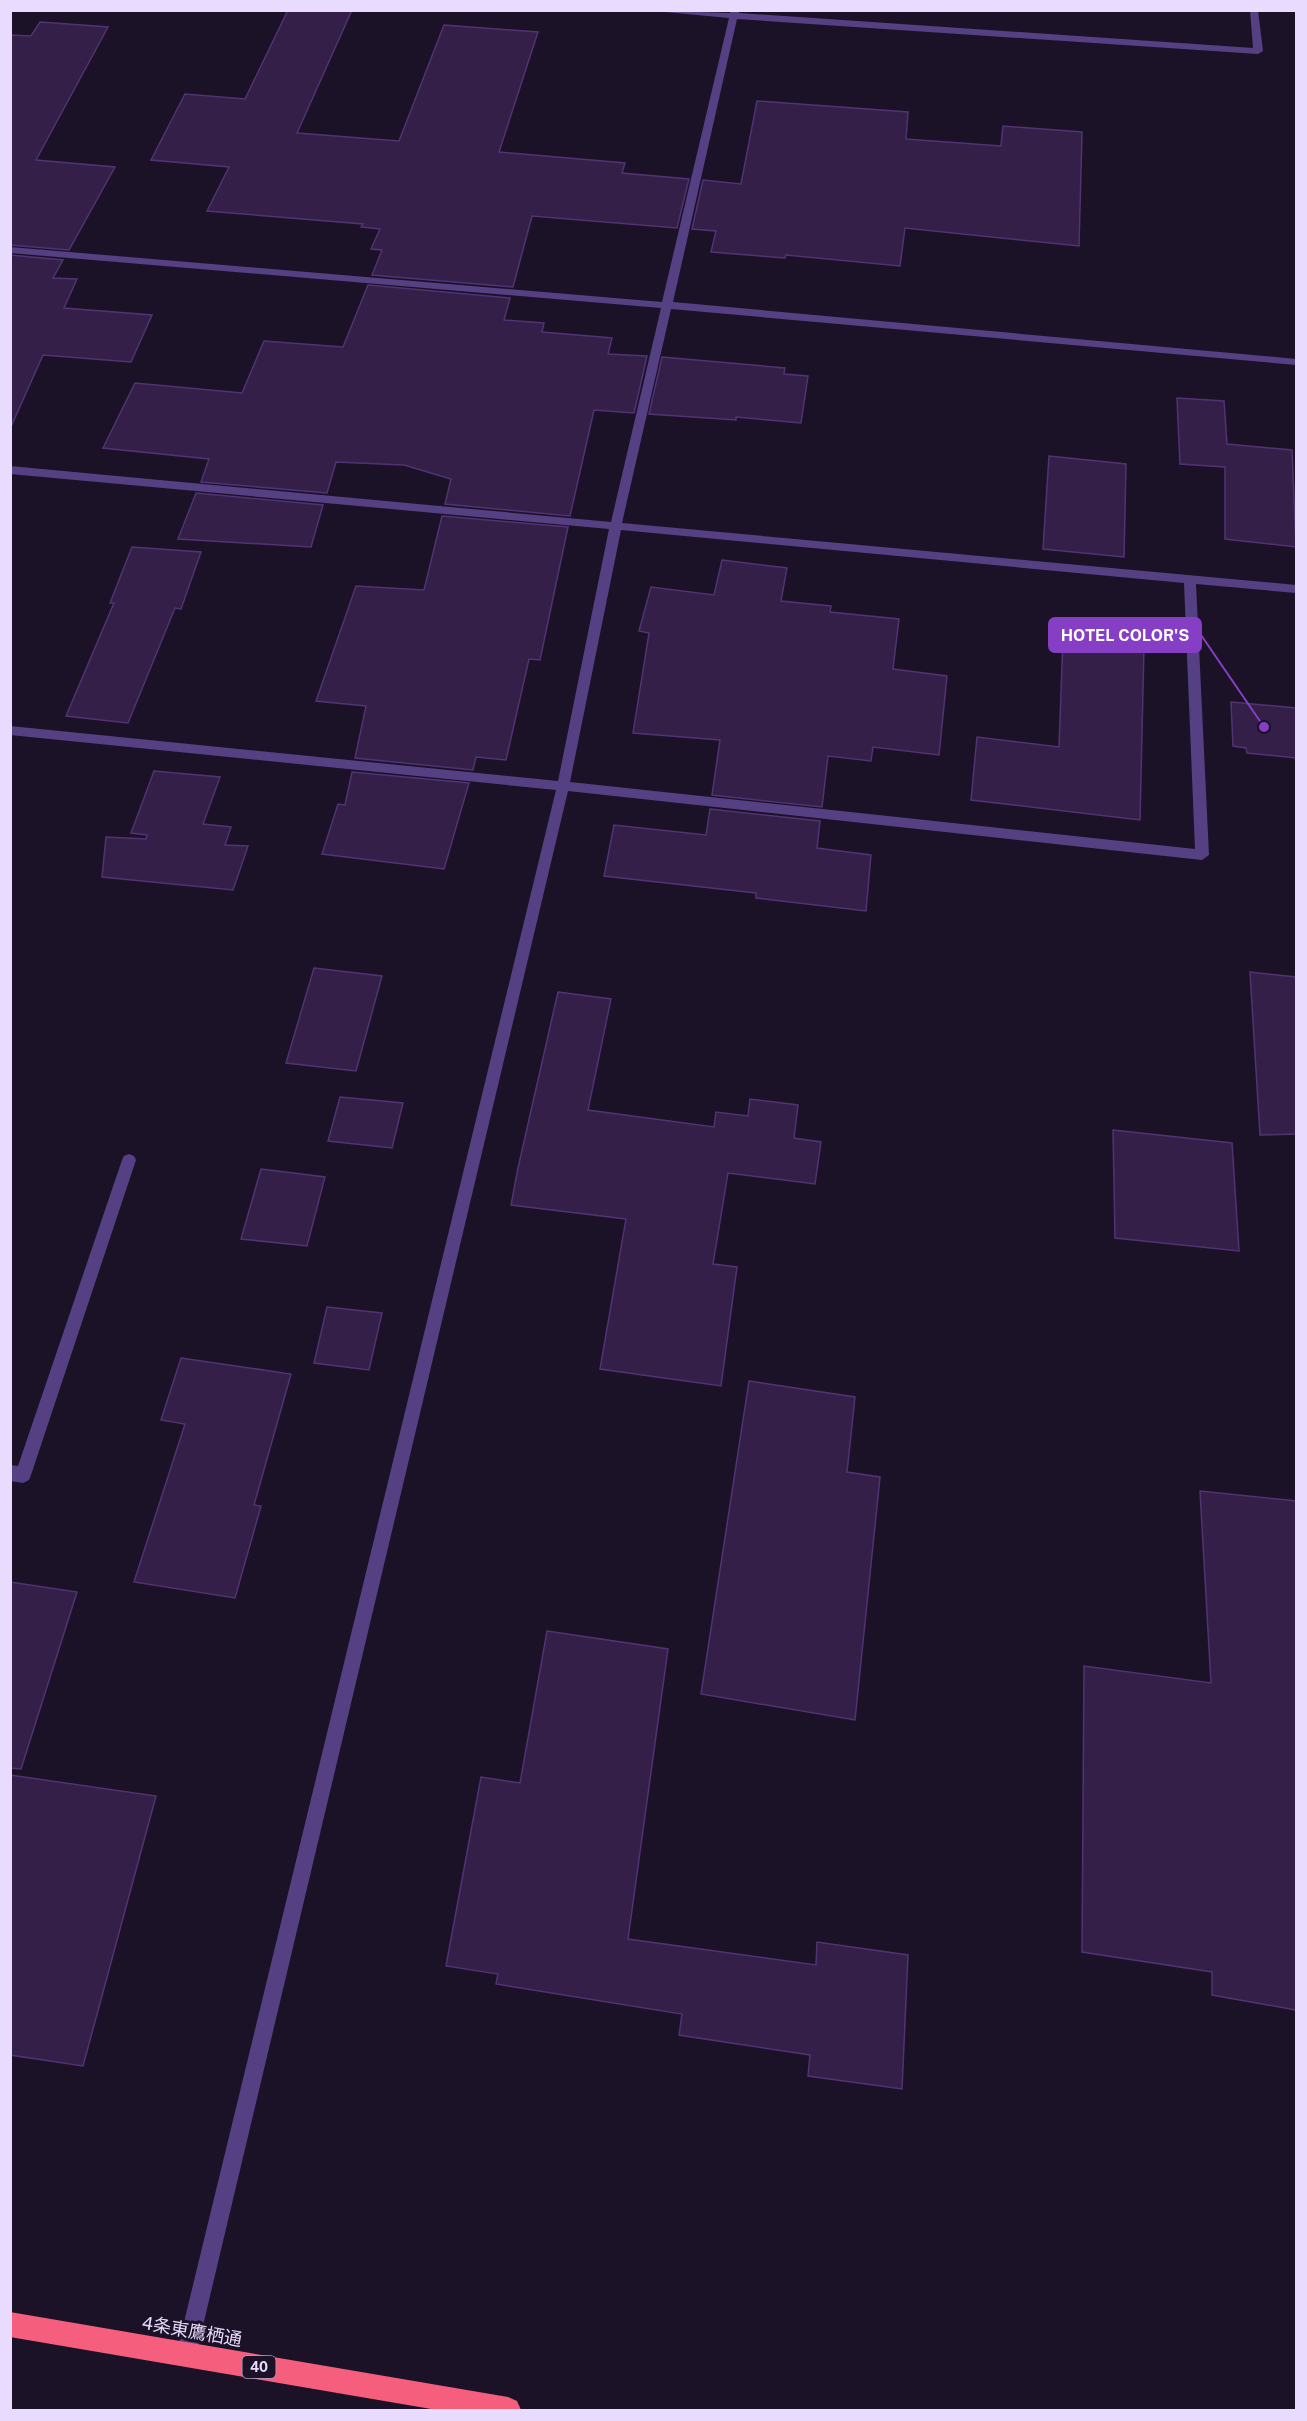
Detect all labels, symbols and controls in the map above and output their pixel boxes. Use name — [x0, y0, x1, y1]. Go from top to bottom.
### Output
callout: HOTEL COLOR'S — [1049, 618, 1201, 652]
text: HOTEL COLOR'S — [1061, 626, 1189, 645]
street label: 4条東鷹栖通 — [140, 2312, 244, 2350]
road number: 40 — [242, 2356, 276, 2378]

